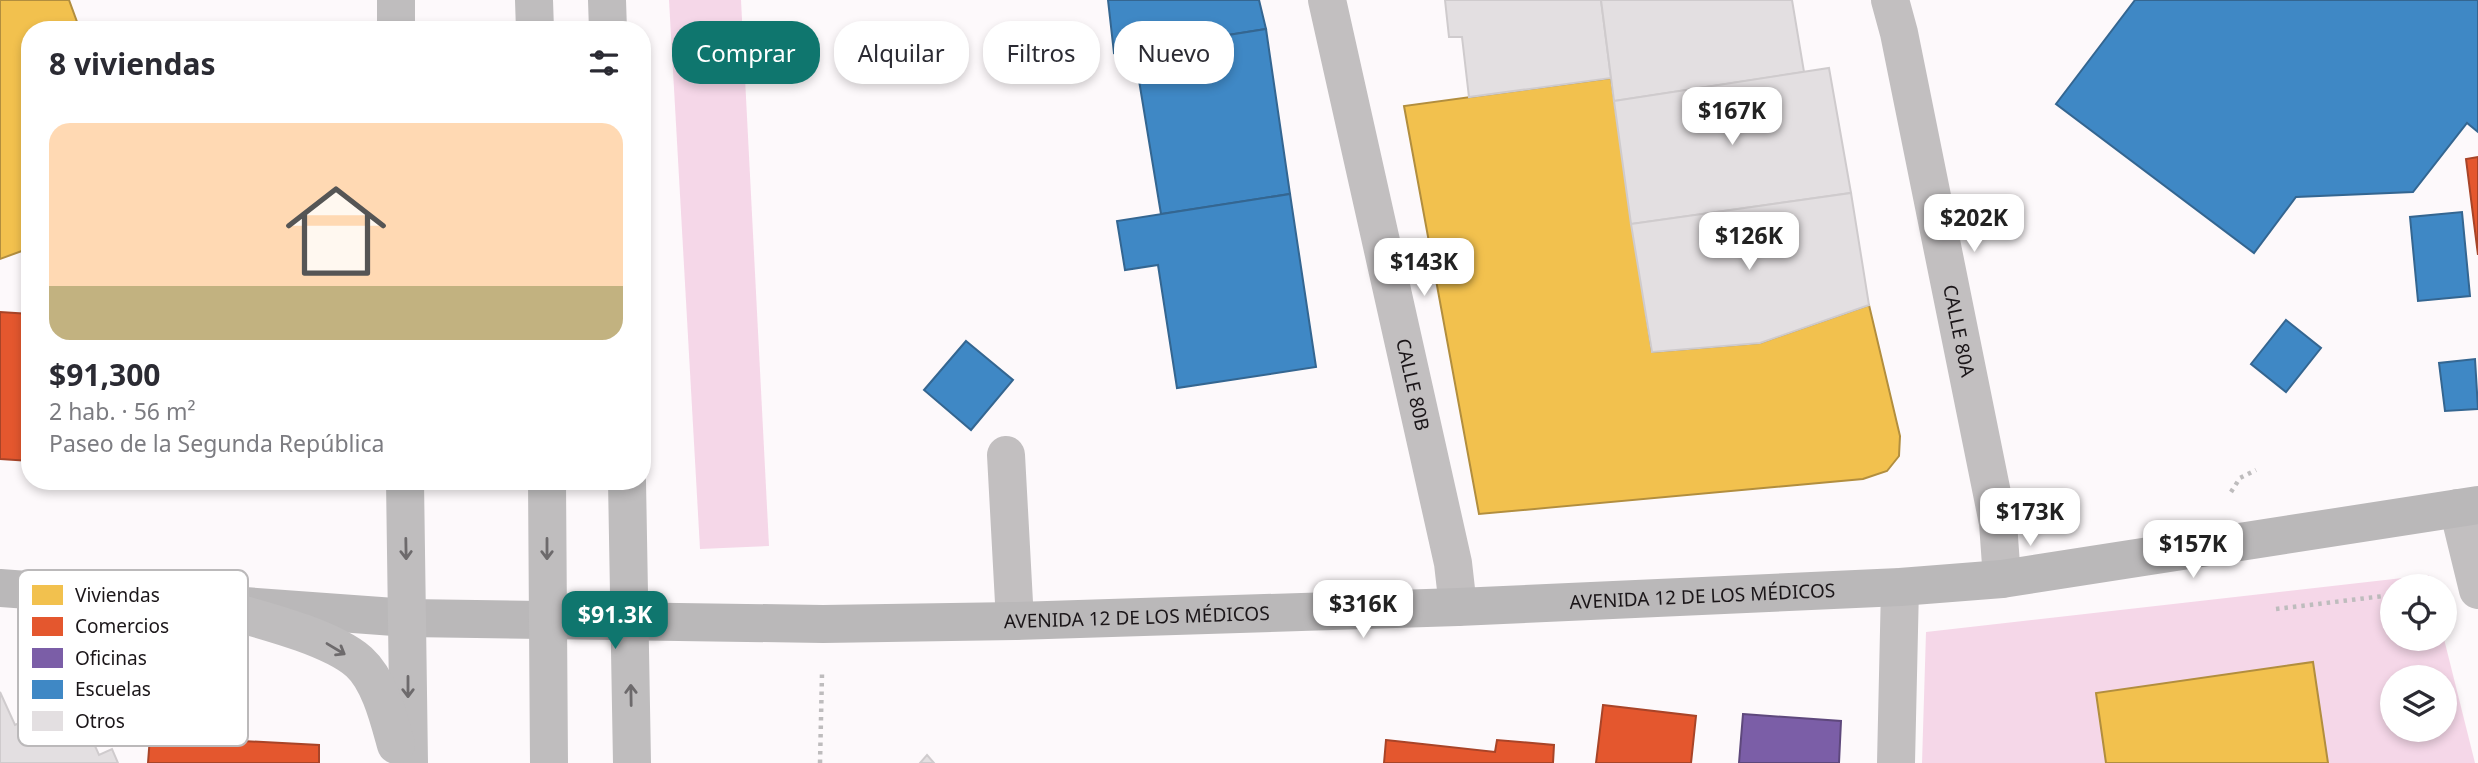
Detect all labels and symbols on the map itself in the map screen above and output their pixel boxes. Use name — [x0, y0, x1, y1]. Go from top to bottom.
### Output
pin: $167K — [1683, 88, 1781, 147]
pin: $202K — [1925, 194, 2023, 254]
pin: $126K — [1700, 212, 1798, 272]
pin: $143K — [1375, 238, 1473, 298]
street label: CALLE 80A — [1937, 282, 1981, 380]
street label: CALLE 80B — [1390, 336, 1436, 433]
pin: $173K — [1981, 489, 2079, 548]
pin: $157K — [2144, 520, 2242, 580]
one-way arrow — [400, 538, 413, 561]
one-way arrow — [541, 538, 554, 561]
legend — [18, 570, 248, 746]
street label: AVENIDA 12 DE LOS MÉDICOS — [1569, 577, 1836, 615]
pin: $316K — [1314, 580, 1412, 640]
text: Viviendas — [75, 582, 160, 608]
pin: $91.3K — [558, 592, 672, 651]
street label: AVENIDA 12 DE LOS MÉDICOS — [1004, 600, 1270, 634]
text: Comercios — [75, 613, 169, 639]
one-way arrow — [326, 642, 346, 656]
text: Oficinas — [75, 645, 147, 671]
one-way arrow — [401, 675, 415, 698]
text: Escuelas — [75, 676, 151, 702]
one-way arrow — [624, 684, 638, 707]
text: Otros — [75, 708, 125, 734]

